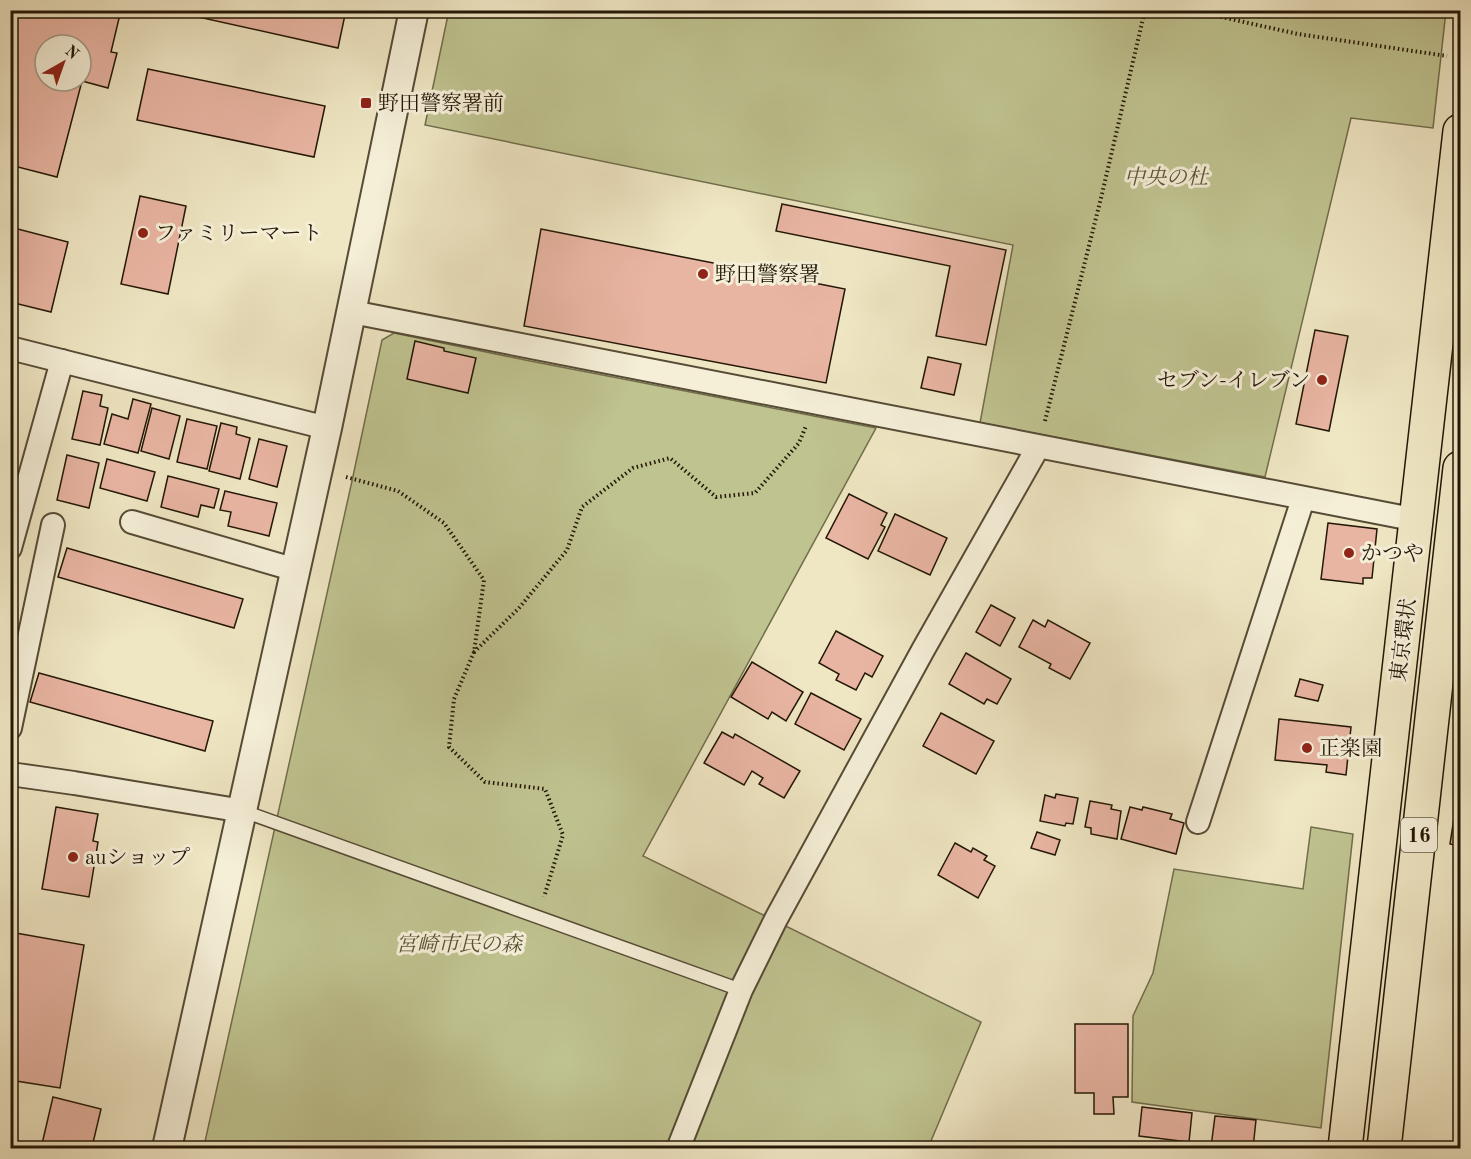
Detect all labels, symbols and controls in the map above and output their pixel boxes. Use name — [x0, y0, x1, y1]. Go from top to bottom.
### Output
north arrow — [33, 33, 93, 93]
text: N — [62, 43, 82, 64]
place label: 野田警察署前 — [378, 92, 504, 115]
marker: 野田警察署前 — [359, 96, 373, 110]
park label: 中央の杜 — [1124, 166, 1210, 189]
place label: ファミリーマート — [155, 224, 323, 245]
marker: ファミリーマート — [136, 226, 150, 240]
place label: 野田警察署 — [715, 263, 820, 286]
marker: 野田警察署 — [696, 267, 710, 281]
place label: セブン-イレブン — [1157, 369, 1310, 392]
marker: セブン-イレブン — [1315, 373, 1329, 387]
place label: かつや — [1361, 543, 1424, 565]
marker: かつや — [1342, 546, 1356, 560]
street label: 東京環状 — [1387, 597, 1420, 683]
place label: 正楽園 — [1319, 737, 1382, 760]
marker: 正楽園 — [1300, 741, 1314, 755]
road number: 16 — [1401, 818, 1437, 852]
place label: auショップ — [85, 847, 190, 869]
marker: auショップ — [66, 850, 80, 864]
park label: 宮崎市民の森 — [396, 933, 524, 956]

